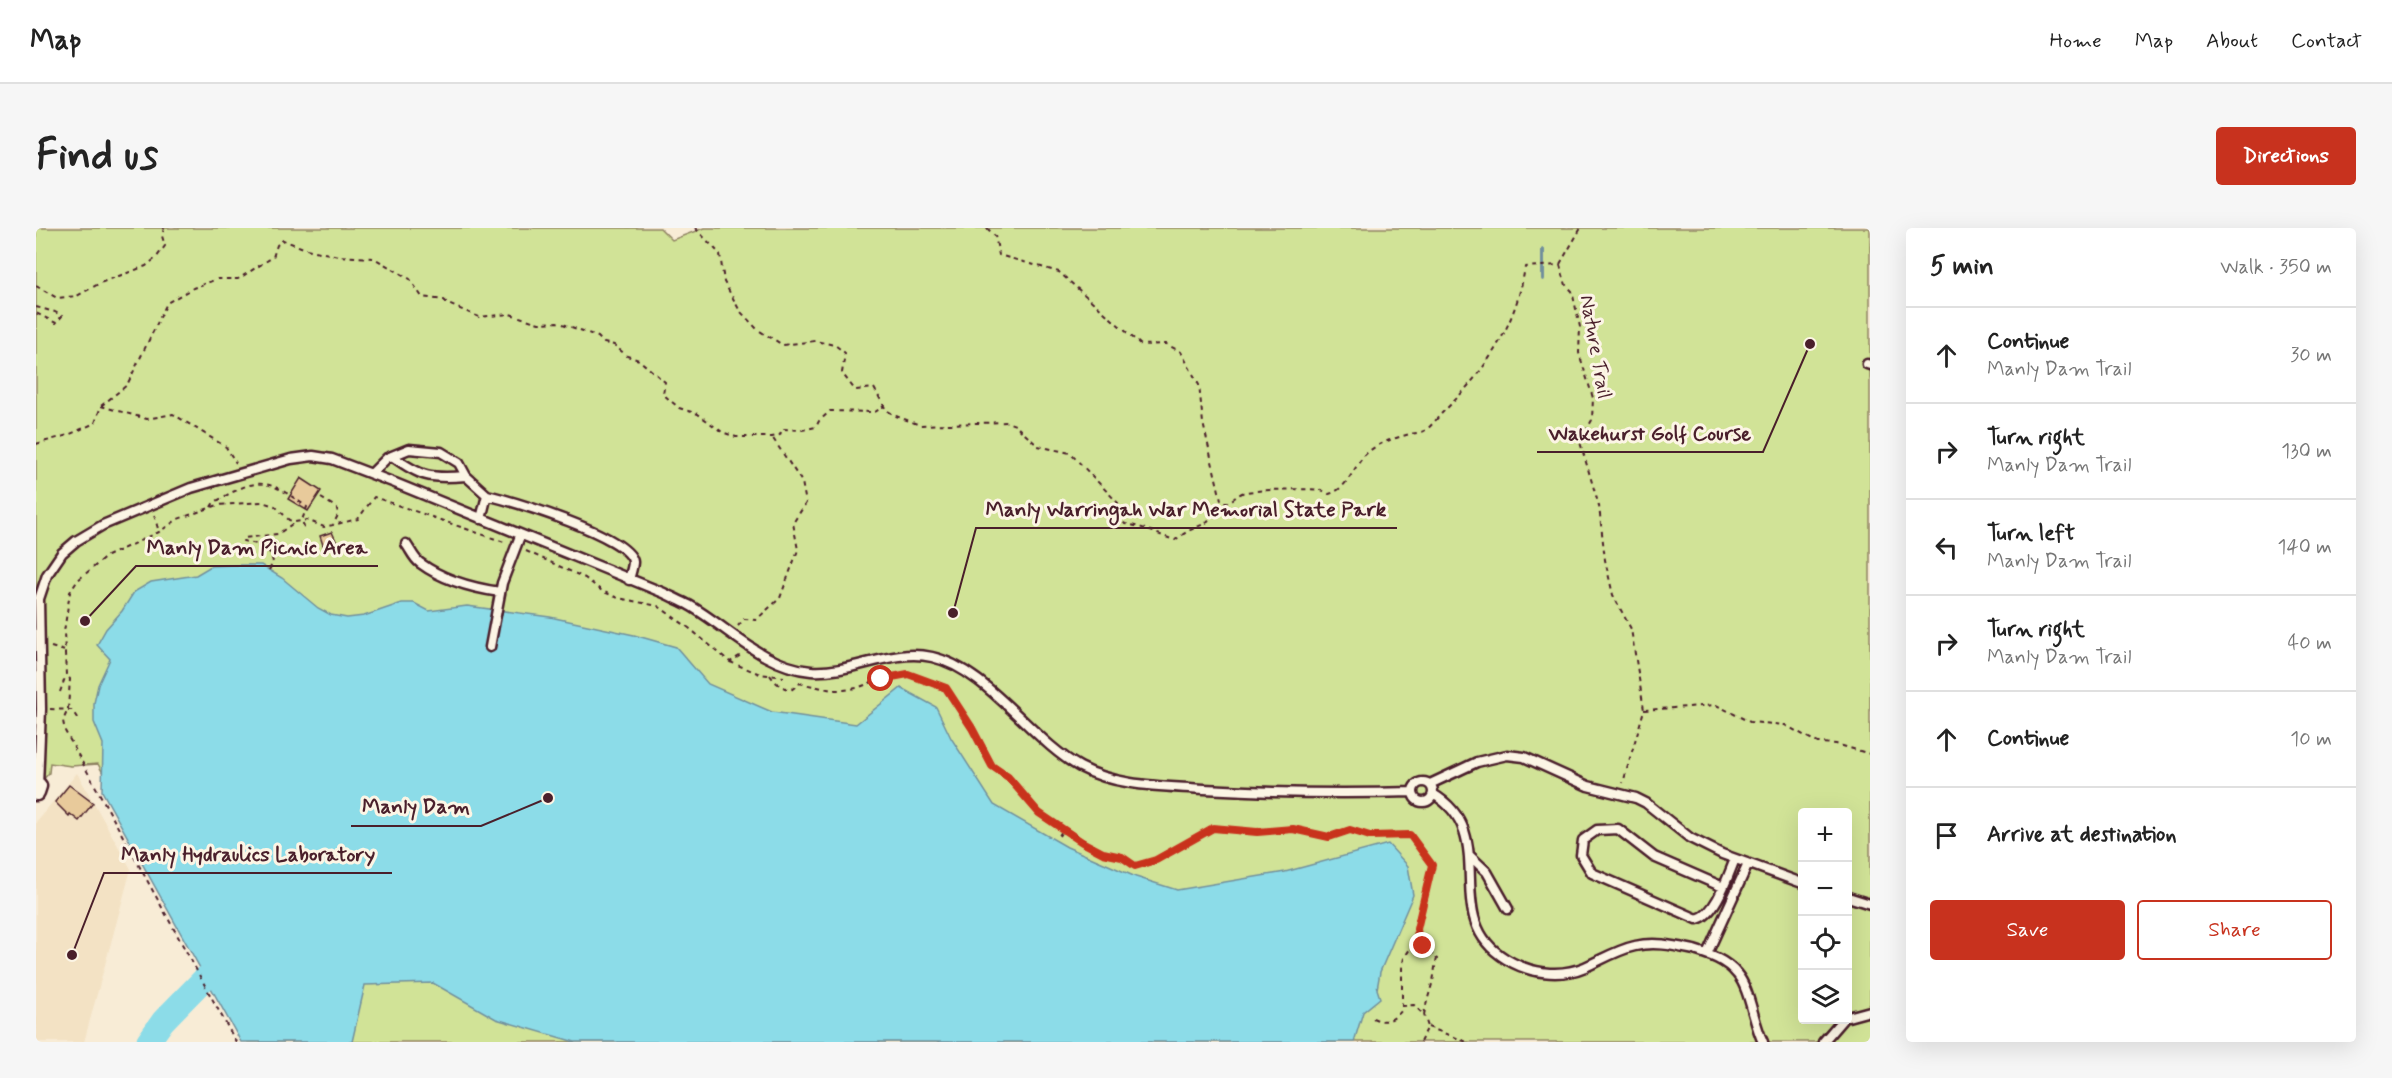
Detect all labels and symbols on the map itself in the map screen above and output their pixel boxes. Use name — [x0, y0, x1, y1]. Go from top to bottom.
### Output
street label: Nature Trail — [1573, 293, 1617, 401]
callout: Wakehurst Golf Course — [1537, 413, 1763, 452]
text: Wakehurst Golf Course — [1548, 420, 1751, 448]
callout: Manly Warringah War Memorial State Park — [976, 489, 1397, 528]
text: Manly Warringah War Memorial State Park — [986, 496, 1387, 526]
callout: Manly Dam Picnic Area — [136, 527, 378, 566]
text: Manly Dam Picnic Area — [147, 534, 369, 562]
route start — [867, 665, 893, 691]
callout: Manly Dam — [351, 787, 481, 826]
text: Manly Dam — [362, 793, 470, 821]
callout: Manly Hydraulics Laboratory — [104, 834, 392, 873]
text: Manly Hydraulics Laboratory — [121, 841, 375, 869]
route end — [1409, 932, 1435, 958]

